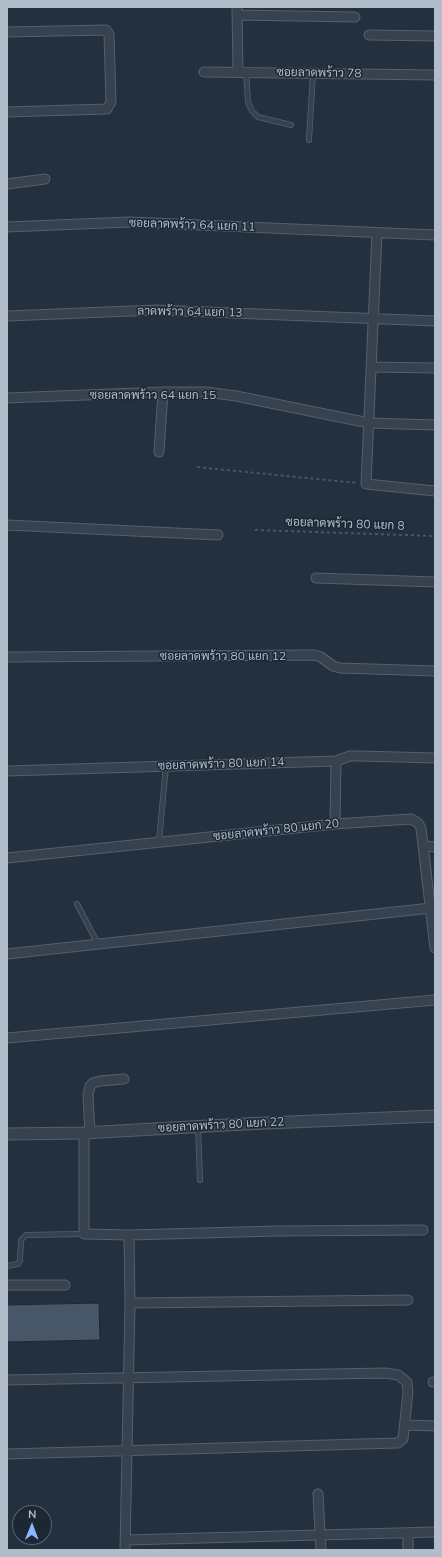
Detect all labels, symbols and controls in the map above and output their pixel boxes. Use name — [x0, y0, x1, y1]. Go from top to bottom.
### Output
street label: ซอยลาดพร้าว 78 — [276, 65, 362, 81]
street label: ซอยลาดพร้าว 64 แยก 11 — [129, 216, 255, 234]
street label: ลาดพร้าว 64 แยก 13 — [137, 304, 243, 320]
street label: ซอยลาดพร้าว 64 แยก 15 — [90, 388, 216, 402]
street label: ซอยลาดพร้าว 80 แยก 8 — [285, 515, 405, 533]
street label: ซอยลาดพร้าว 80 แยก 12 — [160, 649, 286, 663]
street label: ซอยลาดพร้าว 80 แยก 14 — [158, 755, 284, 773]
street label: ซอยลาดพร้าว 80 แยก 20 — [212, 816, 340, 844]
street label: ซอยลาดพร้าว 80 แยก 22 — [157, 1114, 285, 1136]
north arrow — [12, 1505, 52, 1545]
text: N — [28, 1507, 36, 1521]

